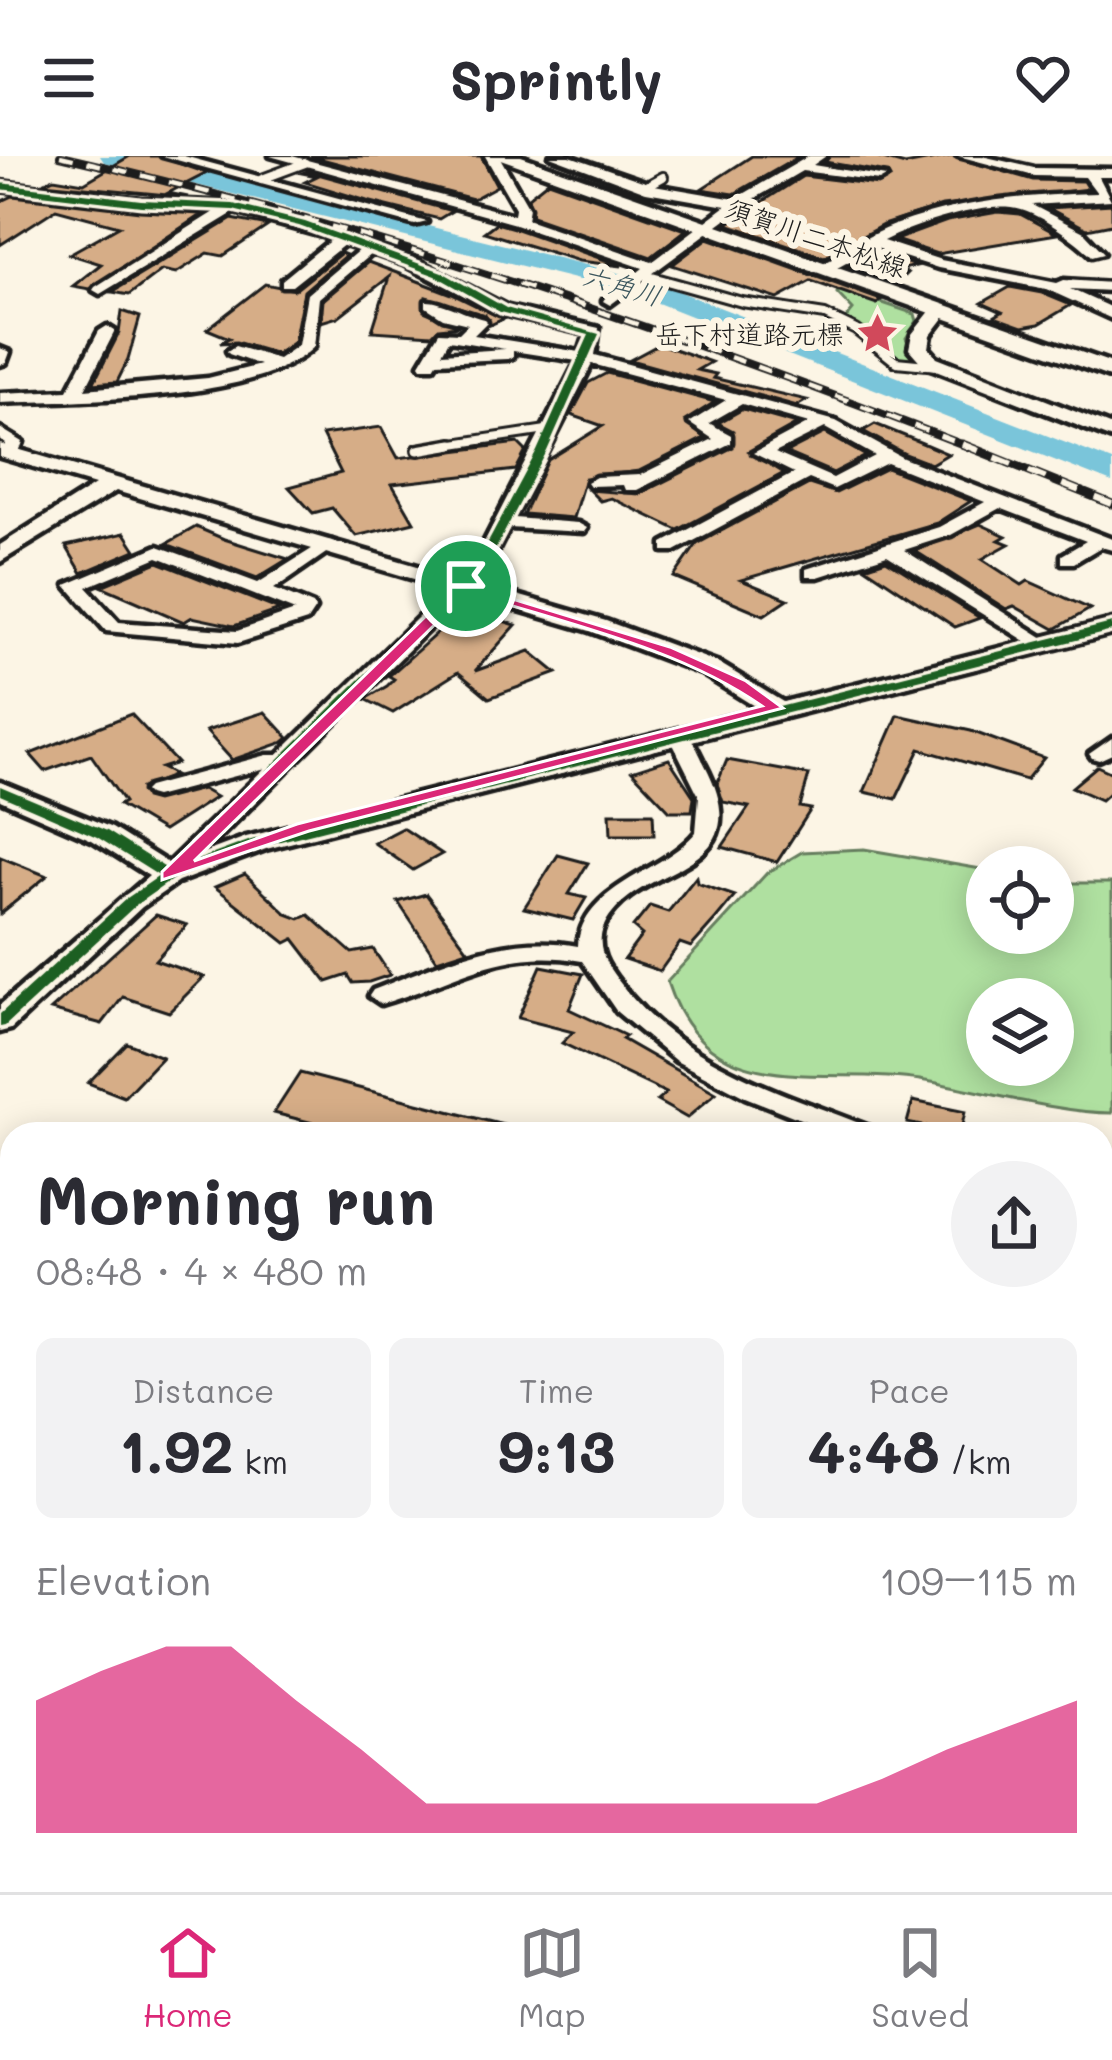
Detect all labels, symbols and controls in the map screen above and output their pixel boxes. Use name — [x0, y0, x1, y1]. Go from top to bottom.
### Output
text: Sprintly — [449, 43, 663, 114]
icon: menu — [36, 45, 102, 111]
icon: heart — [1010, 45, 1076, 111]
street label: 須賀川二本松線 — [721, 190, 911, 284]
water label: 六角川 — [578, 257, 666, 313]
place icon: 岳下村道路元標 — [855, 310, 901, 356]
place label: 岳下村道路元標 — [655, 316, 844, 351]
pin — [415, 535, 517, 637]
icon: arrive — [433, 553, 499, 619]
map controls — [966, 846, 1074, 1086]
button: locate — [966, 846, 1074, 954]
button: layers — [966, 978, 1074, 1086]
text: Morning run — [36, 1156, 435, 1242]
button: share — [951, 1161, 1077, 1287]
text: 08:48 · 4 × 480 m — [36, 1244, 367, 1295]
text: Distance — [133, 1368, 275, 1411]
text: Time — [519, 1368, 594, 1411]
text: Pace — [869, 1368, 950, 1411]
text: 1.92 — [119, 1411, 234, 1489]
text: 9:13 — [498, 1411, 615, 1489]
text: 4:48 — [807, 1411, 940, 1489]
text: km — [234, 1439, 288, 1482]
text: /km — [940, 1439, 1012, 1482]
text: Elevation — [36, 1554, 211, 1605]
text: 109–115 m — [879, 1554, 1077, 1605]
tab: Home — [143, 1920, 233, 2035]
tab: Map — [518, 1920, 586, 2035]
tab: Saved — [871, 1920, 969, 2035]

